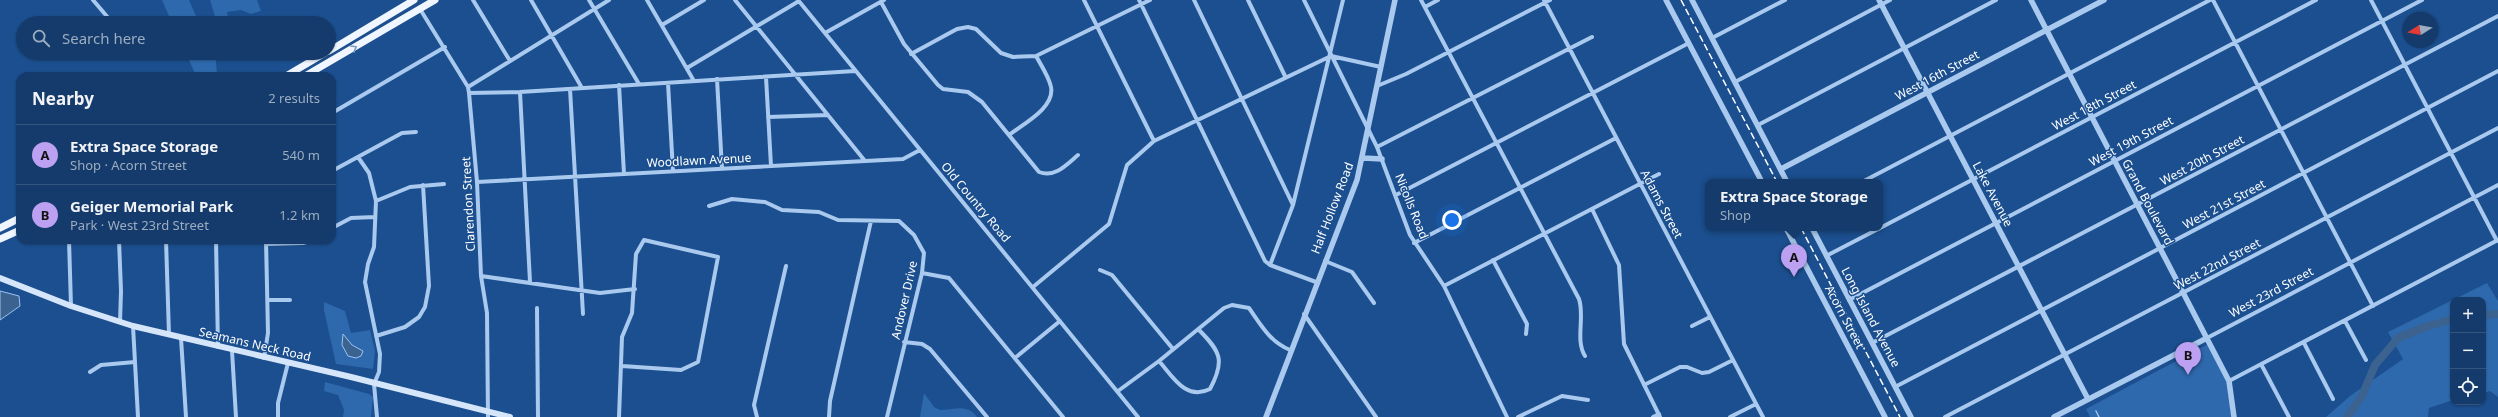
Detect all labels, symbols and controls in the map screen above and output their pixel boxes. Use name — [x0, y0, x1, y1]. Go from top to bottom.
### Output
north arrow — [2402, 12, 2438, 48]
search box — [16, 16, 336, 60]
icon: search — [30, 27, 52, 49]
text: Search here — [62, 28, 145, 48]
one-way arrow — [349, 45, 357, 52]
street label: West 16th Street — [1892, 45, 1983, 104]
street label: West 18th Street — [2049, 75, 2140, 134]
text: Nearby — [32, 87, 94, 110]
text: 2 results — [268, 89, 320, 107]
street label: West 19th Street — [2086, 111, 2177, 170]
street label: West 20th Street — [2157, 130, 2248, 189]
text: Extra Space Storage — [70, 136, 218, 156]
text: A — [41, 146, 50, 164]
text: 540 m — [282, 146, 320, 164]
street label: Woodlawn Avenue — [646, 149, 752, 171]
street label: Clarendon Street — [457, 155, 479, 252]
text: Shop · Acorn Street — [70, 156, 187, 174]
street label: Grand Boulevard — [2118, 156, 2178, 248]
street label: Old Country Road — [937, 158, 1015, 246]
street label: Lake Avenue — [1969, 158, 2017, 230]
street label: Half Hollow Road — [1307, 160, 1357, 256]
street label: Adams Street — [1637, 167, 1688, 242]
street label: Nicolls Road — [1391, 171, 1433, 241]
street label: West 21st Street — [2180, 175, 2269, 233]
popup — [1705, 179, 1883, 231]
text: Extra Space Storage — [1720, 186, 1868, 206]
text: Geiger Memorial Park — [70, 196, 233, 216]
text: B — [41, 206, 49, 224]
text: 1.2 km — [279, 206, 320, 224]
text: Shop — [1720, 206, 1751, 224]
your location — [1442, 210, 1462, 230]
text: Park · West 23rd Street — [70, 216, 209, 234]
street label: West 22nd Street — [2171, 234, 2264, 294]
pin: A — [1781, 244, 1807, 277]
street label: Andover Drive — [887, 259, 921, 341]
street label: West 23rd Street — [2226, 262, 2317, 321]
street label: Long Island Avenue — [1837, 264, 1905, 370]
street label: Acorn Street — [1821, 282, 1869, 352]
map controls — [2450, 297, 2486, 405]
button: + — [2450, 297, 2486, 333]
street label: Seamans Neck Road — [197, 323, 313, 365]
button: − — [2450, 333, 2486, 369]
pin: B — [2175, 342, 2201, 375]
button: locate — [2450, 369, 2486, 405]

